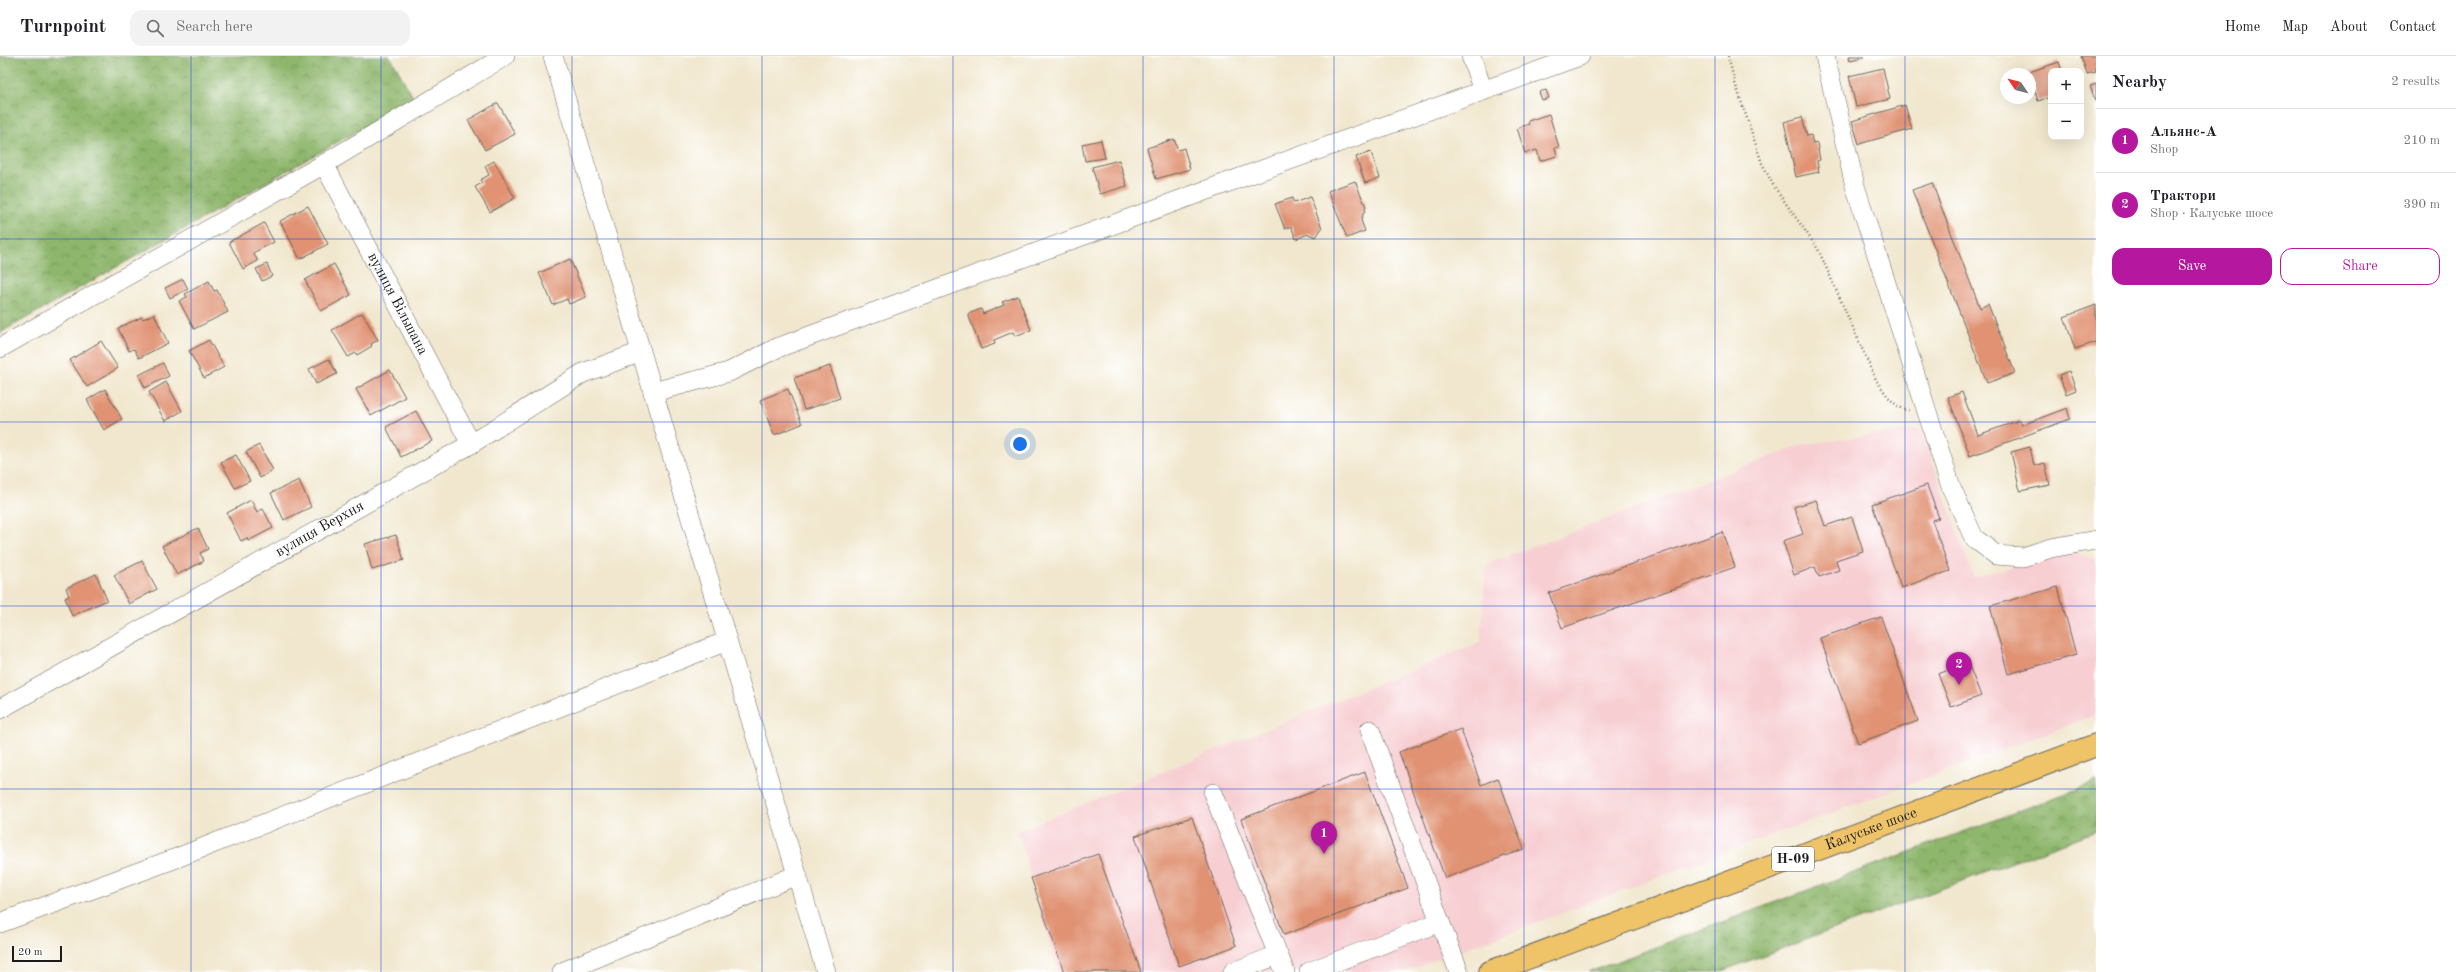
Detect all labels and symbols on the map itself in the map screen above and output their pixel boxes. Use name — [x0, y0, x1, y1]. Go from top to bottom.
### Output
north arrow — [2000, 68, 2036, 104]
street label: вулиця Вільшана — [365, 250, 431, 358]
your location — [1010, 434, 1030, 454]
street label: вулиця Верхня — [273, 498, 367, 560]
pin: 2 — [1946, 652, 1972, 685]
street label: Калуське шосе — [1823, 805, 1919, 853]
pin: 1 — [1311, 821, 1337, 854]
road number: Н-09 — [1772, 847, 1814, 871]
scale bar — [12, 944, 62, 963]

